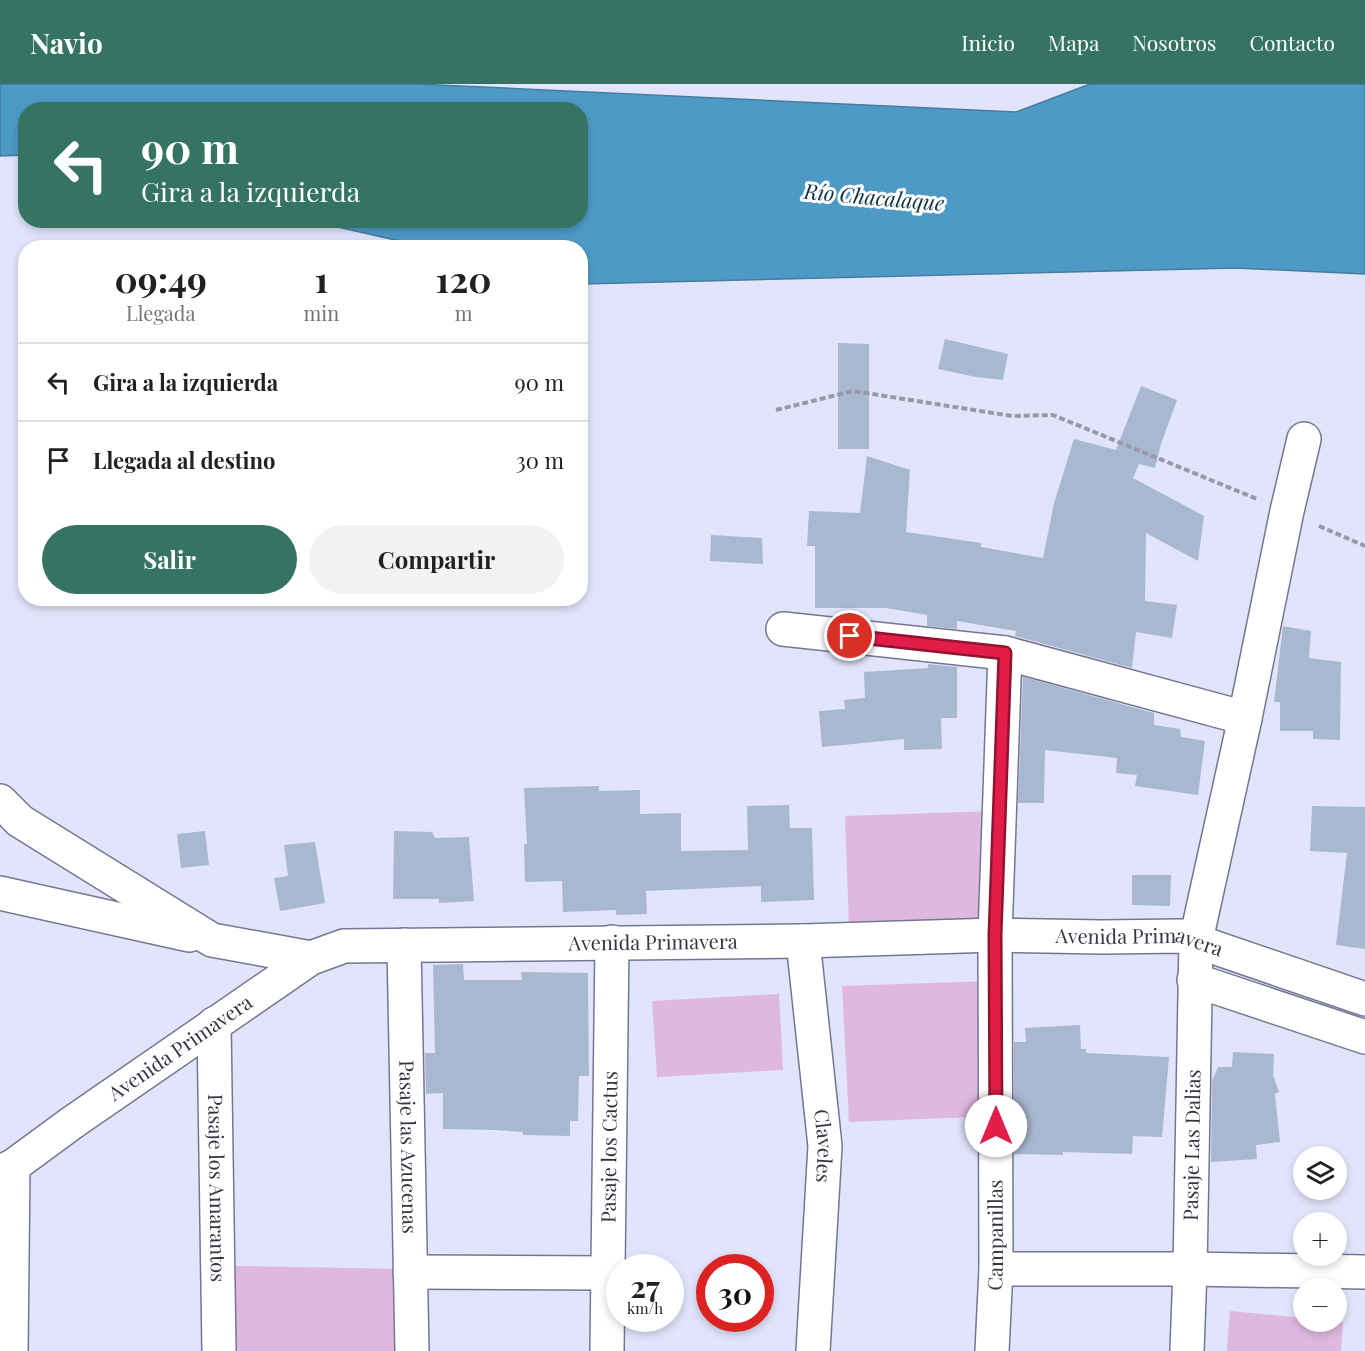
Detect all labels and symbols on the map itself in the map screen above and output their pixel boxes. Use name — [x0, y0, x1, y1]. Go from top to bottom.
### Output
water label: Río Chacalaque — [802, 176, 945, 216]
pin — [824, 610, 875, 661]
street label: Avenida Primavera — [1054, 920, 1227, 961]
street label: Avenida Primavera — [567, 927, 738, 956]
street label: Avenida Primavera — [101, 988, 257, 1107]
street label: Pasaje las Azucenas — [394, 1060, 425, 1234]
street label: Pasaje Las Dalias — [1176, 1069, 1206, 1221]
street label: Pasaje los Cactus — [594, 1071, 622, 1223]
street label: Pasaje los Amarantos — [203, 1094, 233, 1282]
position arrow — [964, 1094, 1028, 1158]
street label: Claveles — [809, 1108, 840, 1183]
street label: Campanillas — [980, 1179, 1008, 1291]
speed limit sign: 30 — [696, 1254, 774, 1332]

